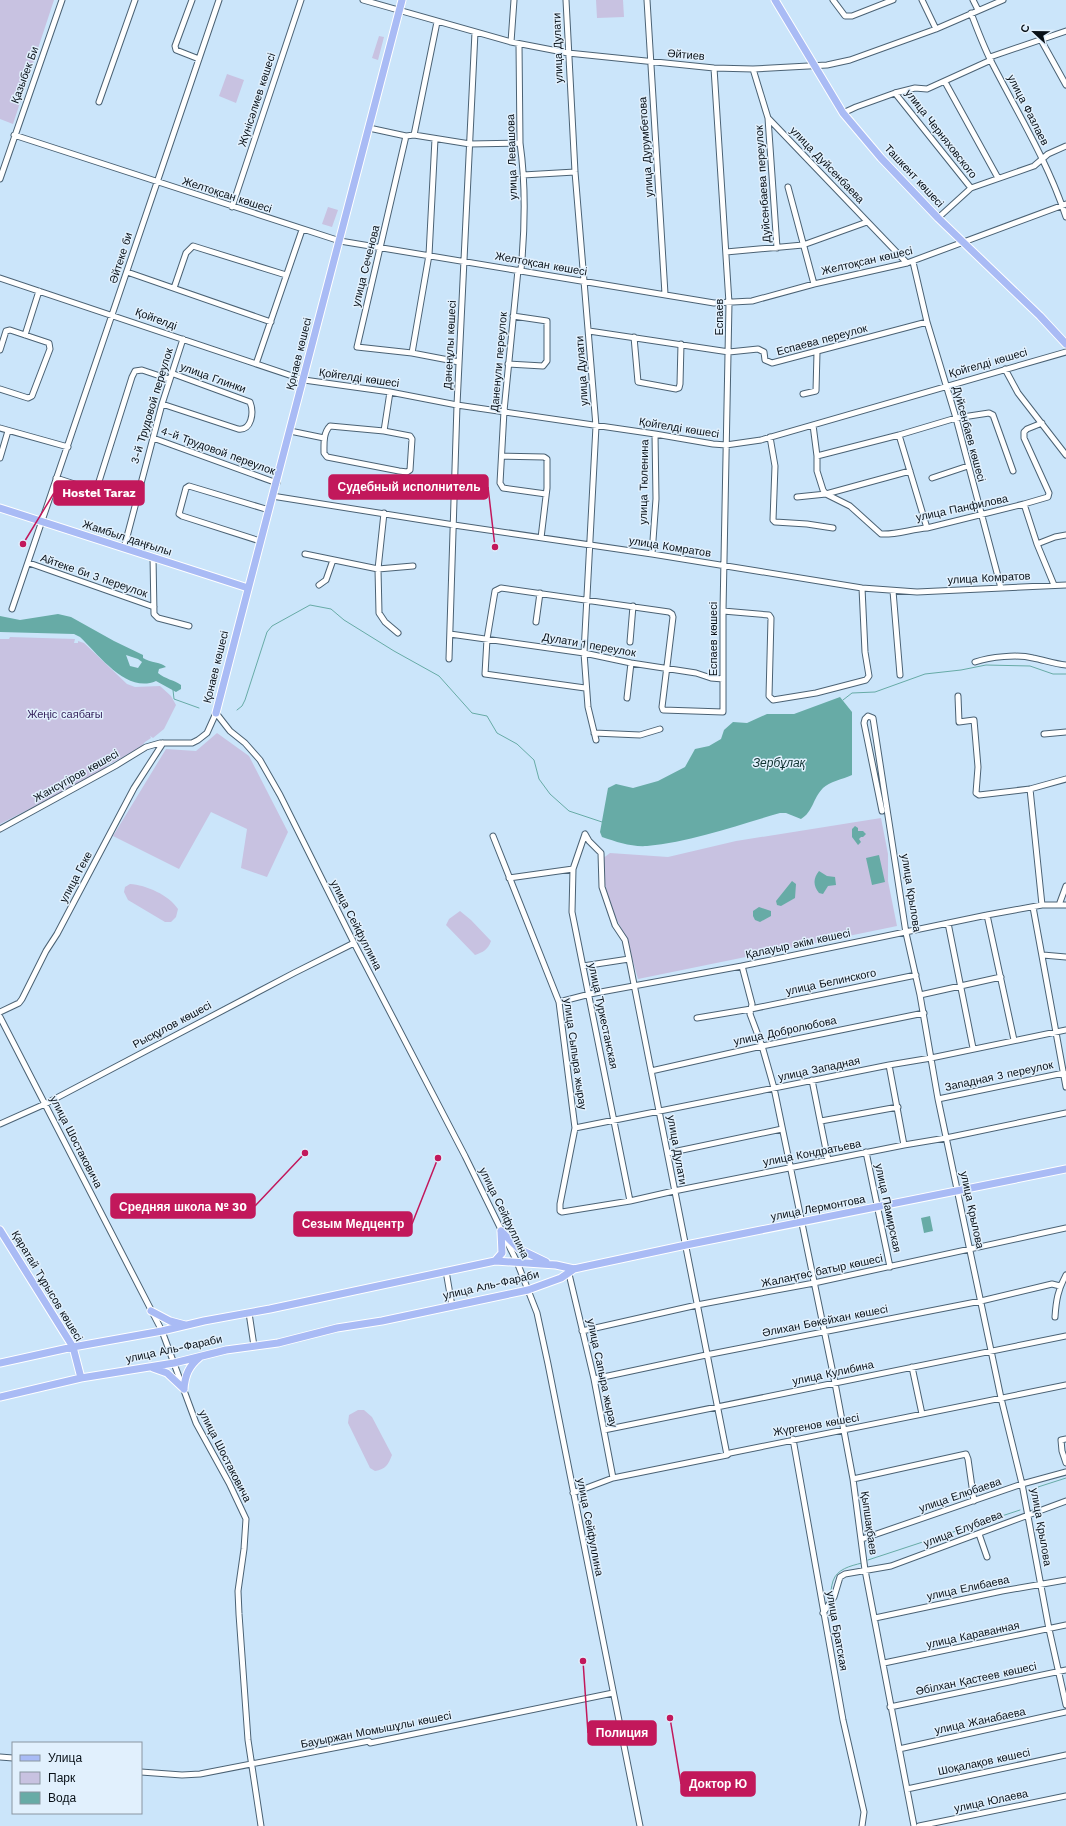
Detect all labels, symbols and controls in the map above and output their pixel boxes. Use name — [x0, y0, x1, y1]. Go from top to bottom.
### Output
north arrow — [1014, 12, 1054, 52]
street label: улица Дулати — [550, 13, 566, 83]
text: С — [1018, 22, 1033, 35]
street label: Қазыбек Би — [9, 45, 41, 105]
street label: Әйтиев — [667, 47, 705, 63]
street label: Жүнісәлиев көшесі — [236, 51, 278, 149]
street label: улица Фазлаев — [1005, 72, 1052, 148]
street label: улица Черняховского — [902, 87, 980, 181]
street label: улица Дурумбетова — [636, 95, 656, 198]
street label: улица Левашова — [504, 113, 520, 200]
street label: улица Дуйсенбаева — [787, 124, 867, 207]
street label: Дуйсенбаева переулок — [752, 125, 774, 243]
street label: Ташкент көшесі — [882, 142, 946, 210]
street label: Желтоқсан көшесі — [181, 174, 273, 216]
street label: улица Сеченова — [350, 223, 383, 308]
street label: Әйтеке би — [107, 231, 135, 285]
street label: Желтоқсан көшесі — [820, 244, 914, 278]
street label: Желтоқсан көшесі — [494, 249, 588, 279]
street label: Еспаев — [713, 298, 726, 335]
street label: Дәненұлы көшесі — [441, 300, 459, 390]
street label: Қойгелді — [133, 305, 179, 333]
street label: Даненули переулок — [488, 311, 510, 413]
street label: Қонаев көшесі — [284, 316, 314, 392]
street label: Еспаева переулок — [775, 322, 869, 358]
street label: улица Дулати — [573, 335, 591, 407]
street label: 3-й Трудовой переулок — [128, 346, 176, 465]
street label: Қойгелді көшесі — [947, 346, 1029, 380]
street label: улица Глинки — [178, 360, 248, 396]
street label: Қойгелді көшесі — [318, 366, 400, 390]
street label: Дүйсенбаев көшесі — [950, 385, 988, 483]
street label: Қойгелді көшесі — [638, 415, 720, 441]
street label: 4-й Трудовой переулок — [159, 424, 277, 478]
street label: улица Тюленина — [637, 438, 651, 525]
callout: Судебный исполнитель — [329, 475, 488, 499]
text: Судебный исполнитель — [337, 480, 481, 494]
callout: Hostel Taraz — [54, 481, 144, 505]
text: Hostel Taraz — [62, 486, 136, 500]
street label: улица Панфилова — [915, 492, 1010, 524]
street label: Жамбыл даңғылы — [81, 517, 173, 559]
street label: улица Комратов — [628, 534, 712, 560]
street label: Айтеке би 3 переулок — [39, 552, 150, 601]
street label: улица Комратов — [947, 569, 1031, 587]
street label: Еспаев көшесі — [707, 602, 720, 676]
street label: Қонаев көшесі — [201, 629, 231, 705]
street label: Дулати 1 переулок — [541, 630, 637, 660]
park label: Жеңіс саябағы — [27, 708, 103, 721]
street label: Жансүгіров көшесі — [31, 747, 121, 805]
water label: Зербұлақ — [753, 756, 807, 770]
street label: улица Геке — [57, 849, 95, 905]
street label: улица Крылова — [898, 853, 924, 934]
street label: улица Сейфуллина — [328, 878, 385, 973]
street label: Қалауыр әкім көшесі — [744, 927, 852, 961]
street label: улица Туркестанская — [585, 962, 621, 1070]
street label: улица Белинского — [785, 966, 877, 998]
street label: улица Сыпыра жырау — [561, 997, 589, 1111]
street label: Рысқұлов көшесі — [130, 999, 214, 1051]
street label: улица Добролюбова — [732, 1014, 839, 1048]
street label: улица Западная — [777, 1054, 861, 1084]
street label: Западная 3 переулок — [944, 1058, 1054, 1094]
street label: улица Шостаковича — [47, 1094, 105, 1191]
street label: улица Дулати — [664, 1114, 690, 1186]
street label: улица Кондратьева — [762, 1137, 863, 1169]
street label: улица Памирская — [872, 1162, 904, 1254]
street label: улица Сейфуллина — [476, 1165, 532, 1261]
street label: улица Крылова — [957, 1170, 987, 1251]
street label: улица Лермонтова — [770, 1192, 867, 1224]
callout: Средняя школа № 30 — [111, 1194, 255, 1218]
text: Средняя школа № 30 — [119, 1200, 247, 1214]
callout: Сезым Медцентр — [294, 1212, 412, 1236]
text: Сезым Медцентр — [302, 1217, 404, 1231]
street label: Қаратай Тұрысов көшесі — [9, 1228, 85, 1344]
street label: Жалаңтөс батыр көшесі — [760, 1252, 884, 1290]
street label: улица Аль-Фараби — [442, 1268, 540, 1302]
street label: Әлихан Бөкейхан көшесі — [761, 1302, 889, 1340]
street label: улица Сапыра жырау — [584, 1317, 620, 1429]
street label: улица Аль-Фараби — [125, 1332, 223, 1366]
street label: улица Кулибина — [791, 1358, 876, 1388]
street label: улица Шостаковича — [196, 1408, 254, 1505]
street label: Жүргенов көшесі — [772, 1411, 860, 1439]
street label: улица Елюбаева — [917, 1475, 1004, 1515]
street label: улица Сейфуллина — [574, 1477, 606, 1578]
street label: улица Крылова — [1028, 1487, 1054, 1568]
street label: Қыпшақбаев — [858, 1490, 880, 1556]
street label: улица Елубаева — [922, 1508, 1005, 1550]
street label: улица Елибаева — [926, 1573, 1011, 1603]
street label: улица Братская — [824, 1590, 850, 1672]
street label: улица Караванная — [925, 1619, 1021, 1651]
street label: Әбілхан Қастеев көшесі — [914, 1660, 1038, 1698]
street label: улица Жанабаева — [933, 1705, 1028, 1737]
street label: Бауыржан Момышұлы көшесі — [300, 1709, 452, 1751]
callout: Полиция — [588, 1721, 656, 1745]
text: Полиция — [596, 1726, 648, 1740]
legend — [12, 1742, 142, 1814]
street label: Шоқалақов көшесі — [937, 1746, 1031, 1778]
text: Улица — [48, 1751, 82, 1765]
text: Парк — [48, 1771, 76, 1785]
callout: Доктор Ю — [681, 1772, 755, 1796]
text: Доктор Ю — [689, 1777, 747, 1791]
street label: улица Юлаева — [953, 1787, 1030, 1815]
text: Вода — [48, 1791, 76, 1805]

